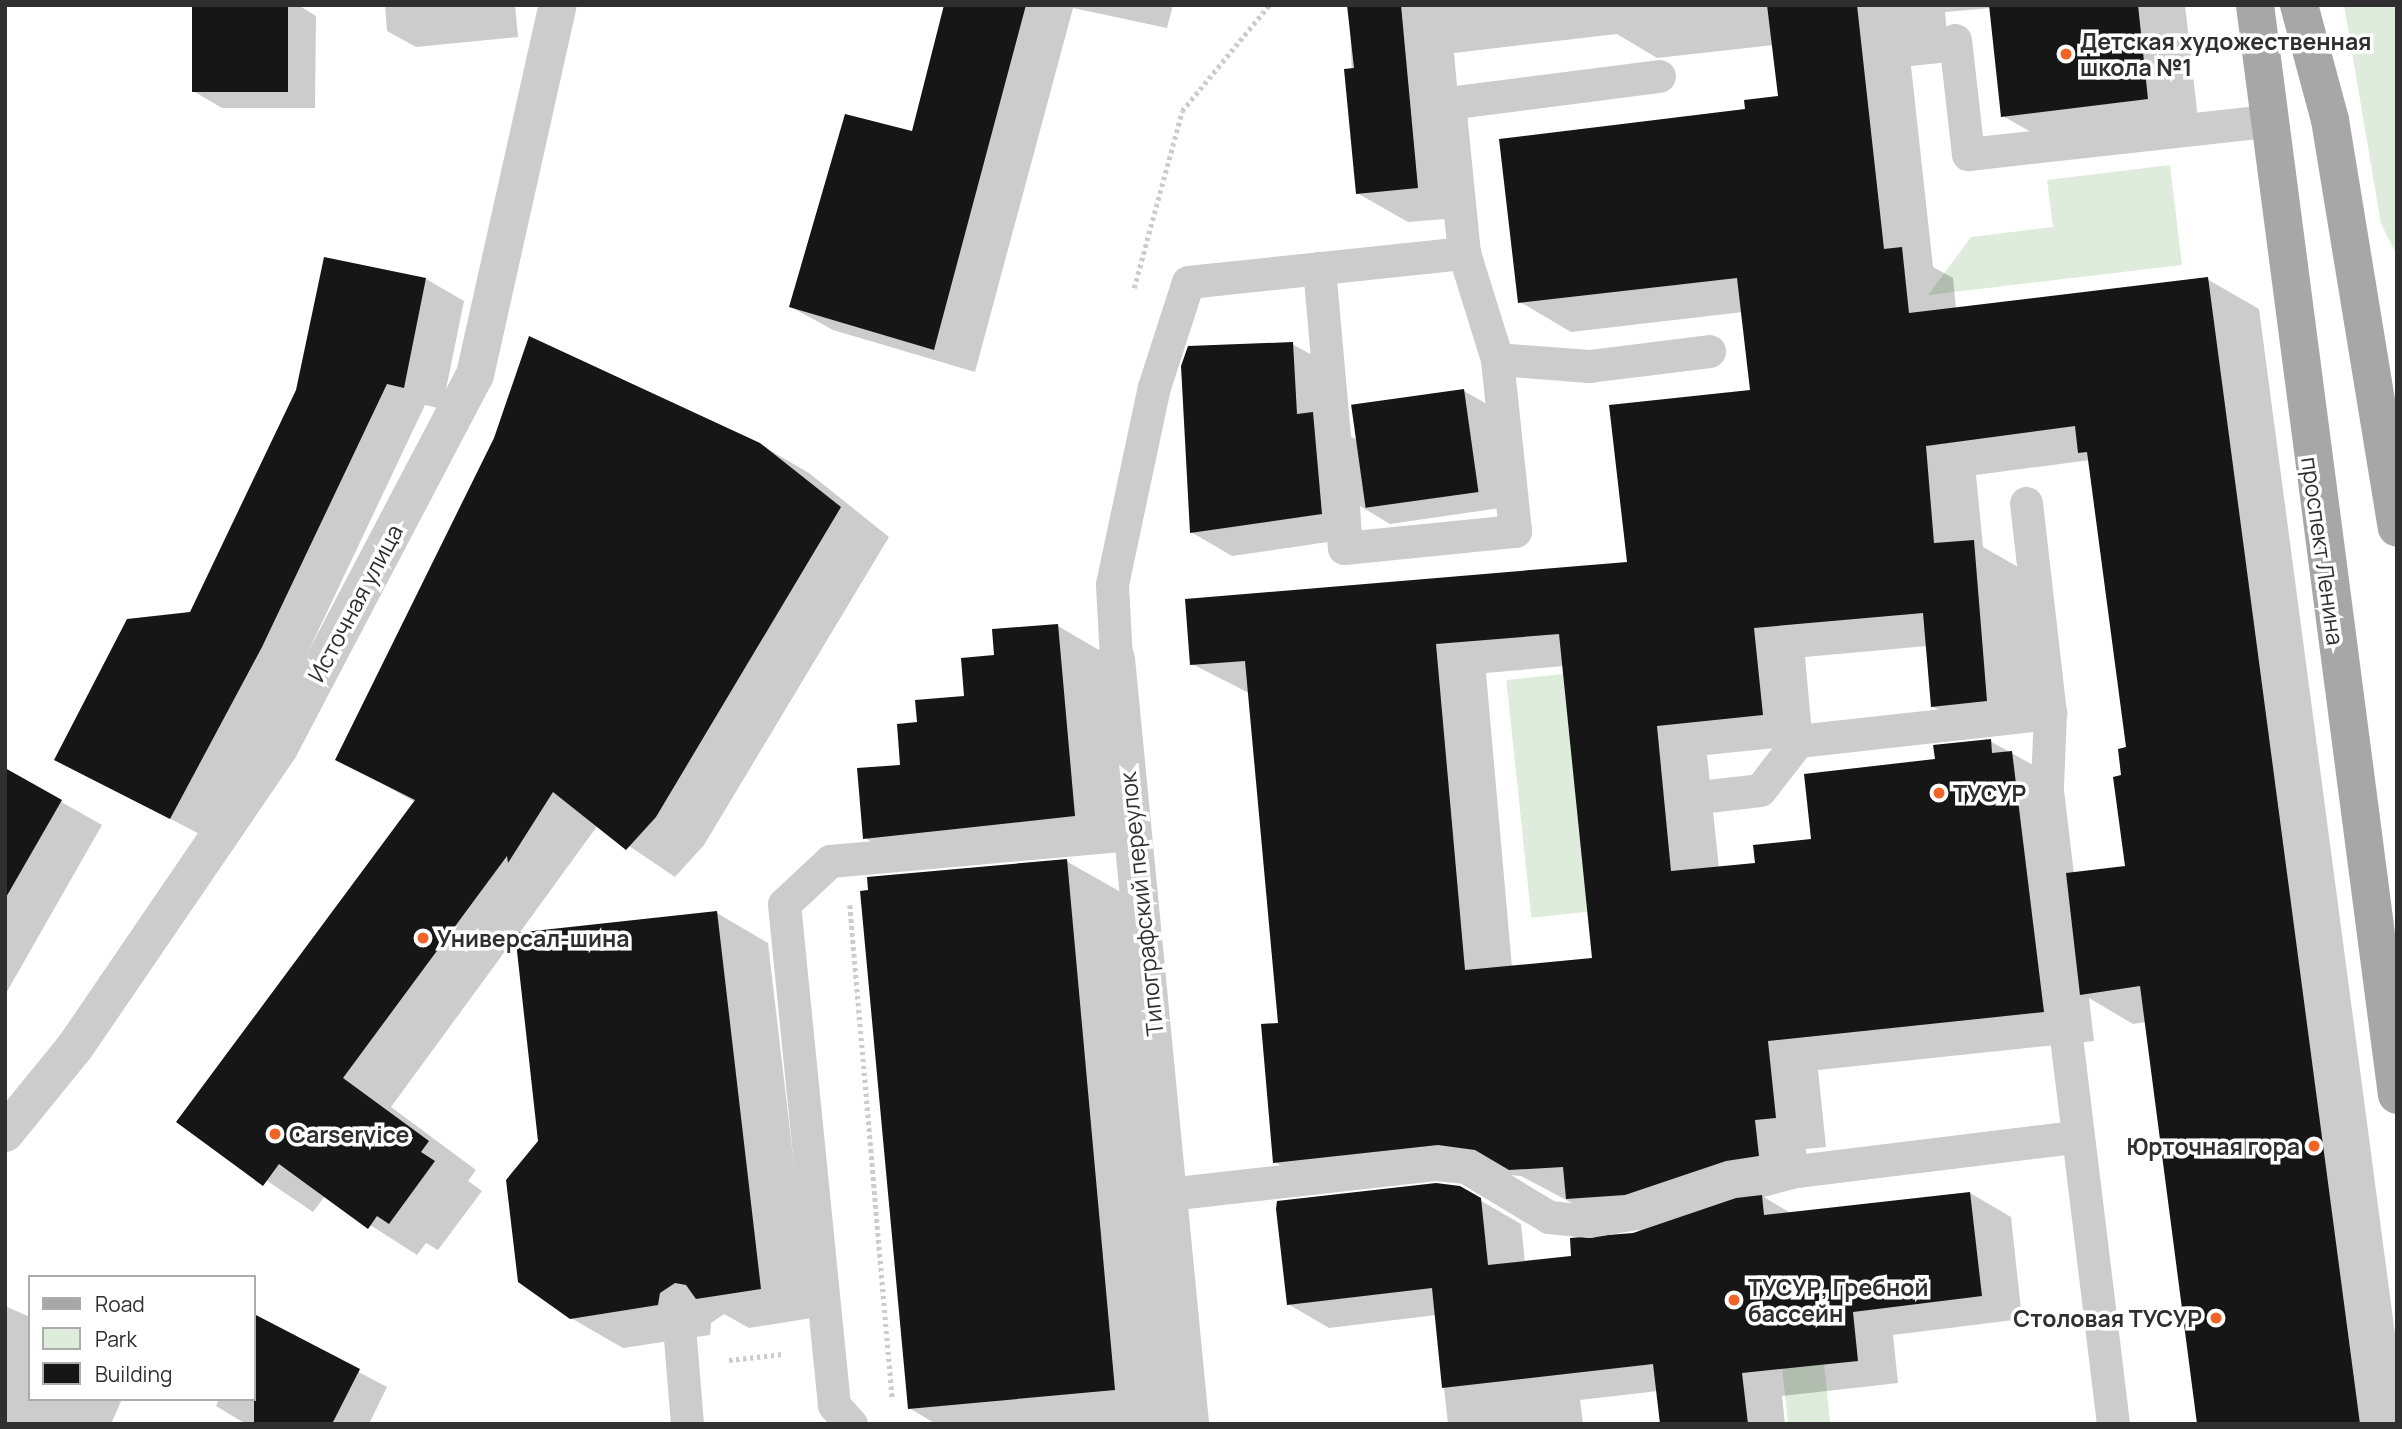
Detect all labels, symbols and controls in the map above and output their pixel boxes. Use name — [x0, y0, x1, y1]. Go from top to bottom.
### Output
place label: Детская художественная школа №1 — [2080, 27, 2372, 81]
marker: Детская художественная школа №1 — [2058, 46, 2074, 62]
street label: проспект Ленина — [2296, 455, 2350, 647]
street label: Источная улица — [302, 520, 408, 686]
street label: Типографский переулок — [1113, 771, 1169, 1037]
place label: ТУСУР — [1953, 779, 2026, 807]
marker: ТУСУР — [1931, 785, 1947, 801]
place label: Универсал-шина — [437, 924, 629, 952]
marker: Универсал-шина — [415, 930, 431, 946]
place label: Carservice — [289, 1120, 409, 1148]
marker: Carservice — [267, 1126, 283, 1142]
place label: Юрточная гора — [2127, 1132, 2300, 1160]
marker: Юрточная гора — [2306, 1138, 2322, 1154]
place label: ТУСУР, Гребной бассейн — [1748, 1273, 1929, 1327]
legend — [28, 1275, 256, 1401]
text: Road — [95, 1290, 145, 1318]
marker: ТУСУР, Гребной бассейн — [1726, 1292, 1742, 1308]
place label: Столовая ТУСУР — [2013, 1304, 2202, 1332]
marker: Столовая ТУСУР — [2208, 1310, 2224, 1326]
text: Park — [95, 1325, 137, 1353]
text: Building — [95, 1360, 172, 1388]

